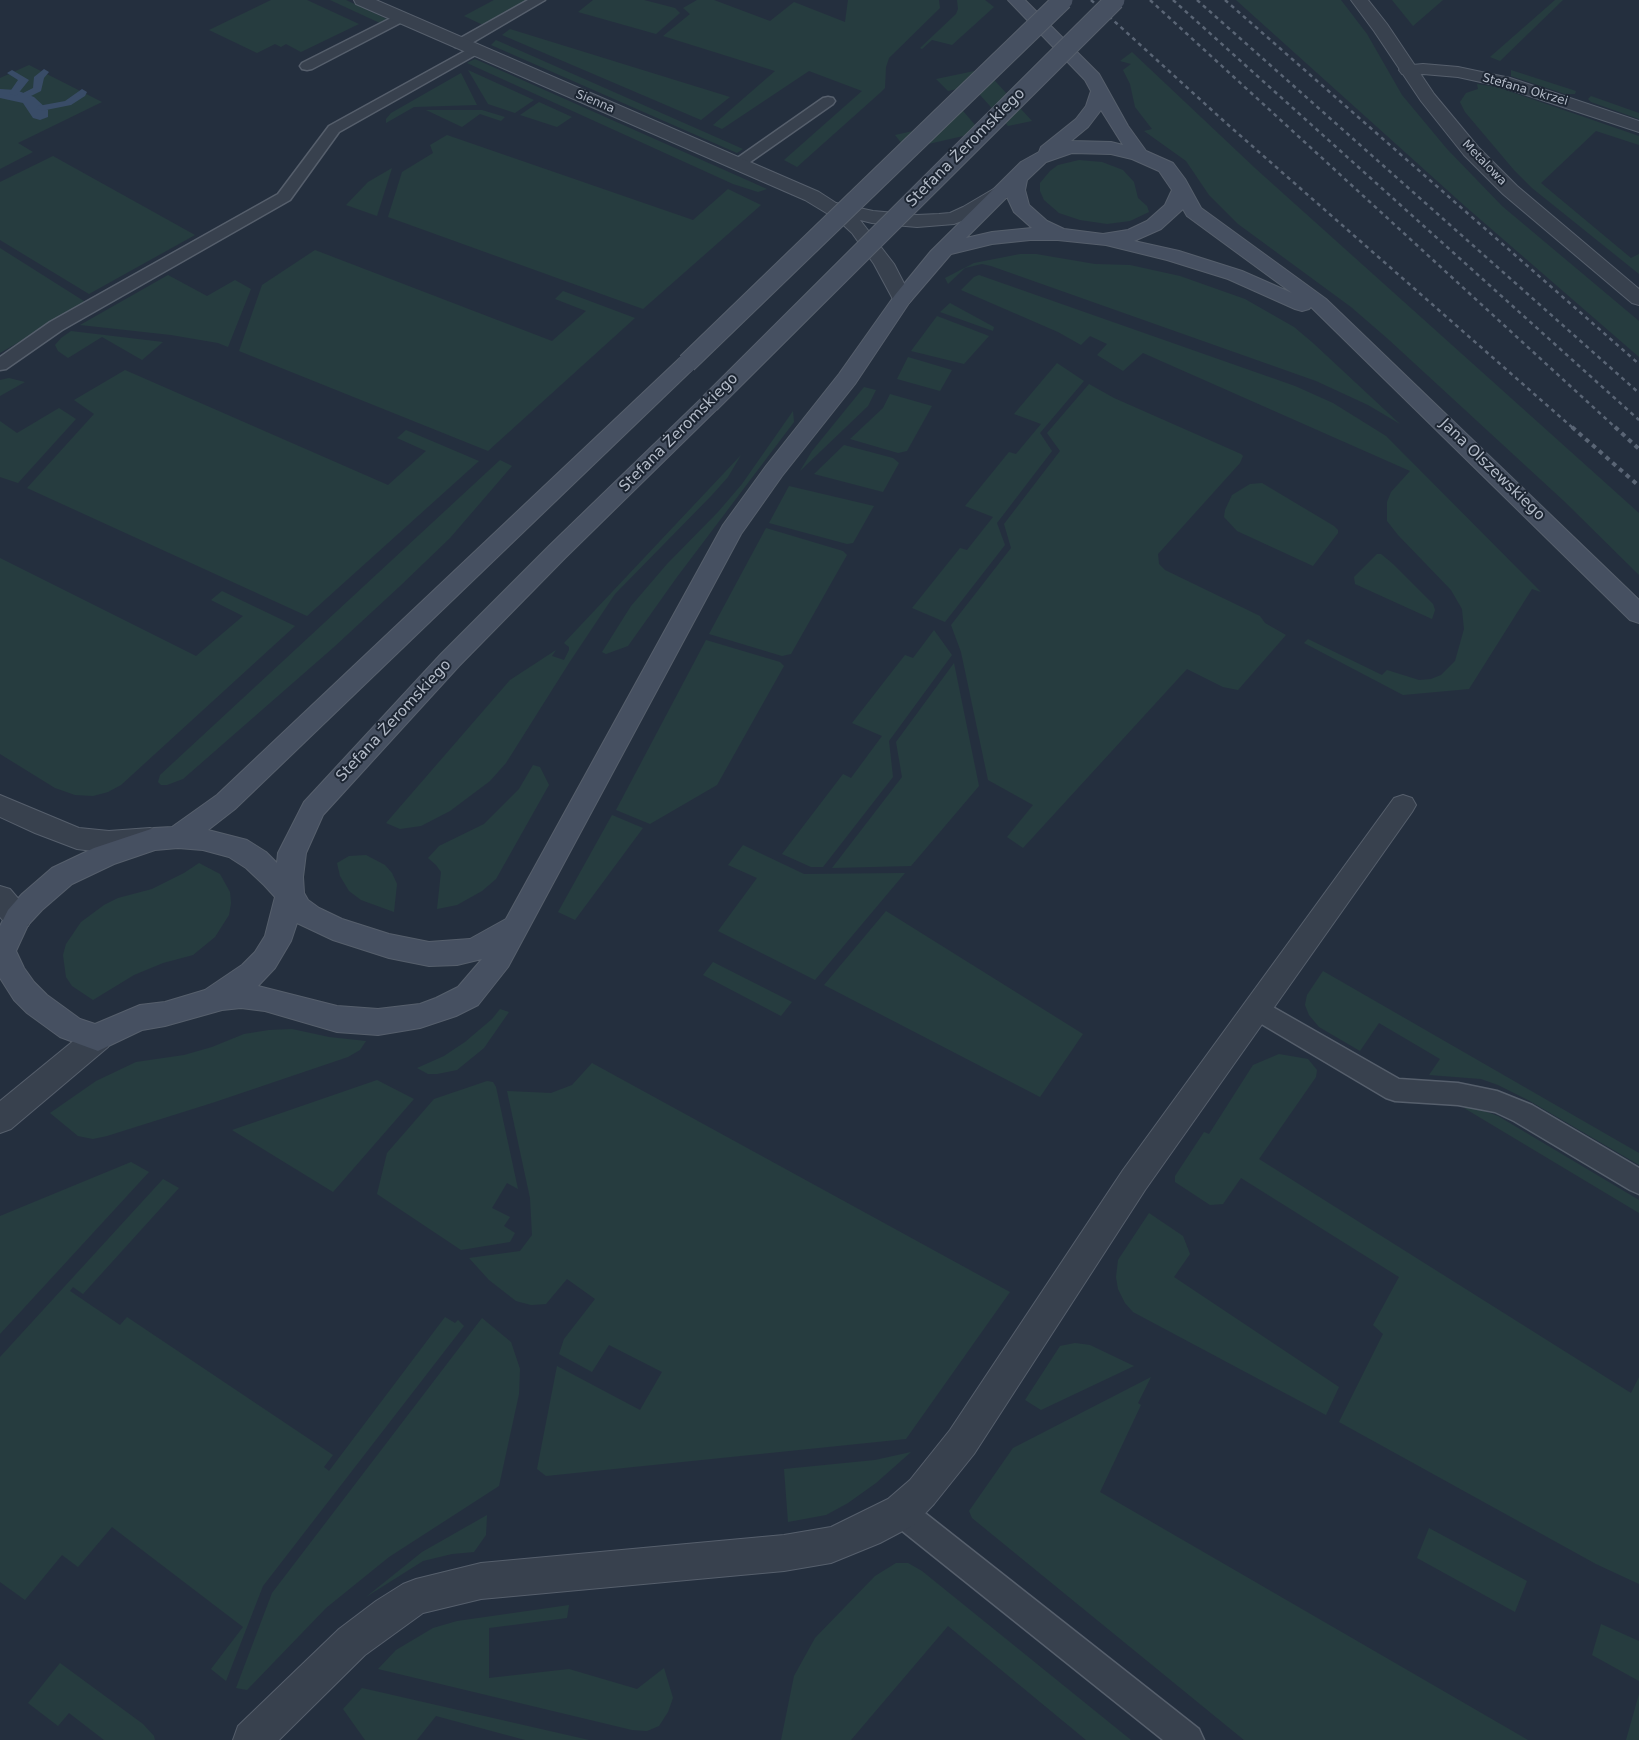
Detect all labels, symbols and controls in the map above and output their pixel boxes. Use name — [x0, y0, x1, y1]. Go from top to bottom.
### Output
street label: Stefana Okrzei — [1481, 71, 1569, 109]
street label: Stefana Żeromskiego — [903, 85, 1029, 211]
street label: Sienna — [573, 87, 617, 117]
street label: Metalowa — [1459, 137, 1509, 189]
street label: Stefana Żeromskiego — [616, 370, 742, 496]
street label: Jana Olszewskiego — [1436, 415, 1548, 525]
street label: Stefana Żeromskiego — [333, 656, 455, 786]

